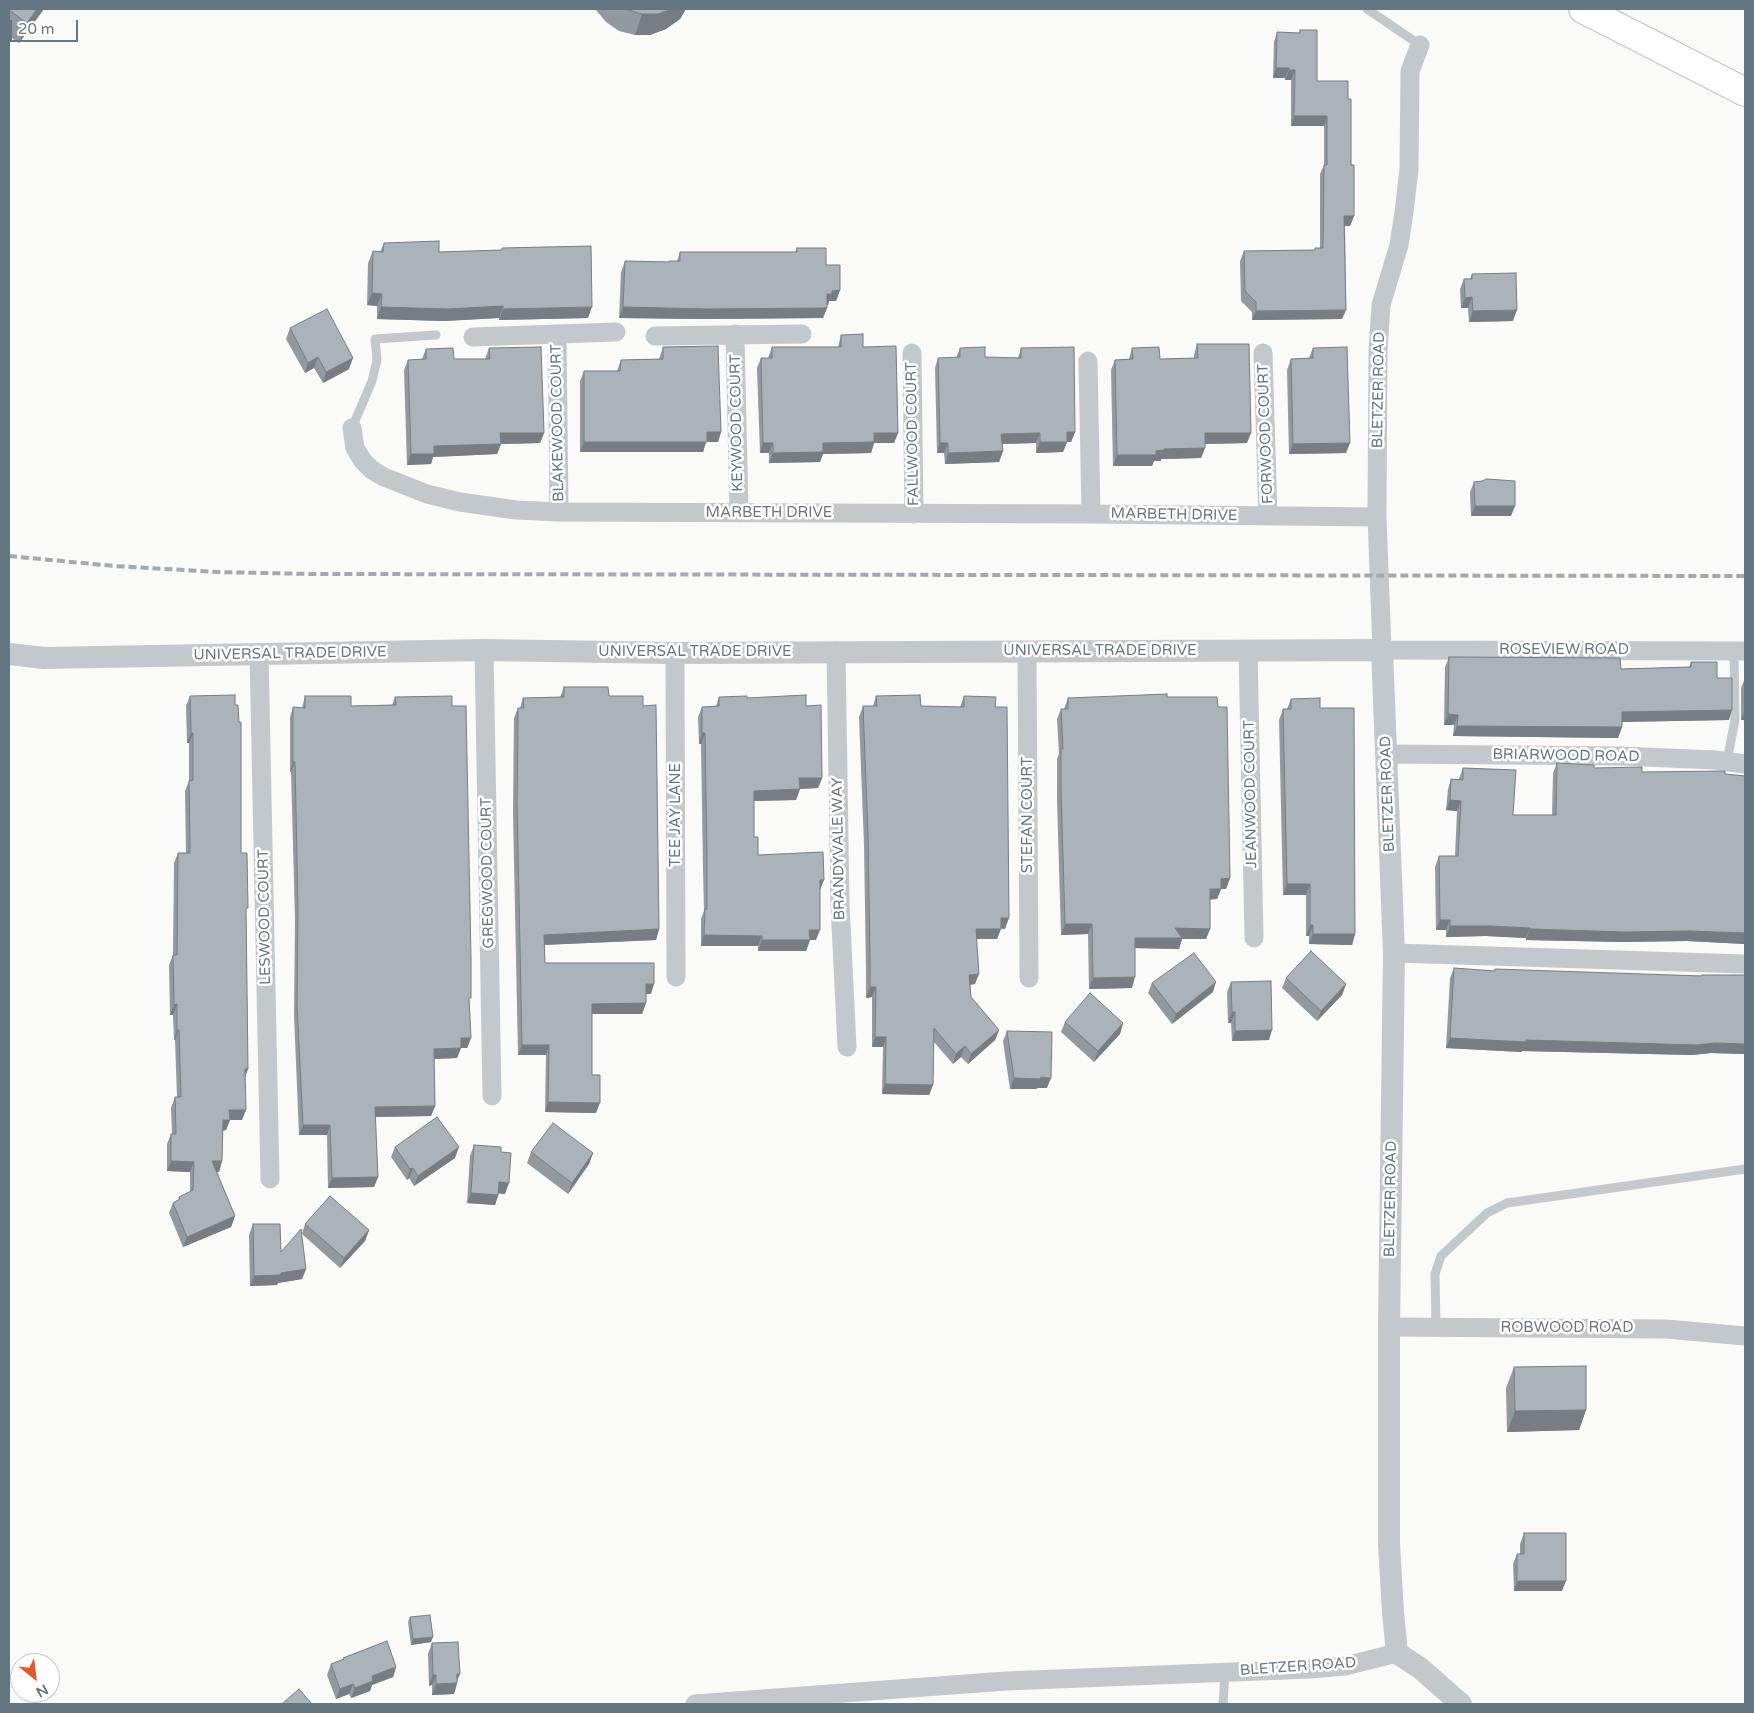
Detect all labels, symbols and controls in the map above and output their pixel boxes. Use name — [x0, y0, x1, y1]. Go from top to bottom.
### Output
scale bar — [12, 10, 80, 42]
text: 20 m — [18, 20, 55, 38]
street label: BLETZER ROAD — [1369, 332, 1389, 448]
street label: BLAKEWOOD COURT — [548, 344, 568, 502]
street label: KEYWOOD COURT — [727, 354, 747, 492]
street label: FALLWOOD COURT — [903, 362, 923, 506]
street label: FORWOOD COURT — [1255, 364, 1277, 504]
street label: MARBETH DRIVE — [706, 504, 832, 522]
street label: MARBETH DRIVE — [1110, 505, 1238, 525]
street label: ROSEVIEW ROAD — [1499, 641, 1629, 659]
street label: UNIVERSAL TRADE DRIVE — [1003, 642, 1197, 660]
street label: UNIVERSAL TRADE DRIVE — [193, 643, 387, 665]
street label: UNIVERSAL TRADE DRIVE — [598, 643, 792, 661]
street label: JEANWOOD COURT — [1241, 720, 1261, 868]
street label: BLETZER ROAD — [1377, 735, 1399, 853]
street label: BRIARWOOD ROAD — [1492, 746, 1640, 766]
street label: STEFAN COURT — [1019, 757, 1037, 873]
street label: TEE JAY LANE — [667, 763, 685, 867]
street label: BRANDYVALE WAY — [829, 777, 849, 921]
street label: GREGWOOD COURT — [478, 797, 498, 949]
street label: LESWOOD COURT — [255, 849, 275, 985]
street label: BLETZER ROAD — [1381, 1141, 1401, 1257]
street label: ROBWOOD ROAD — [1500, 1319, 1634, 1337]
north arrow — [10, 1653, 60, 1703]
street label: BLETZER ROAD — [1239, 1654, 1357, 1680]
text: N — [33, 1681, 51, 1701]

